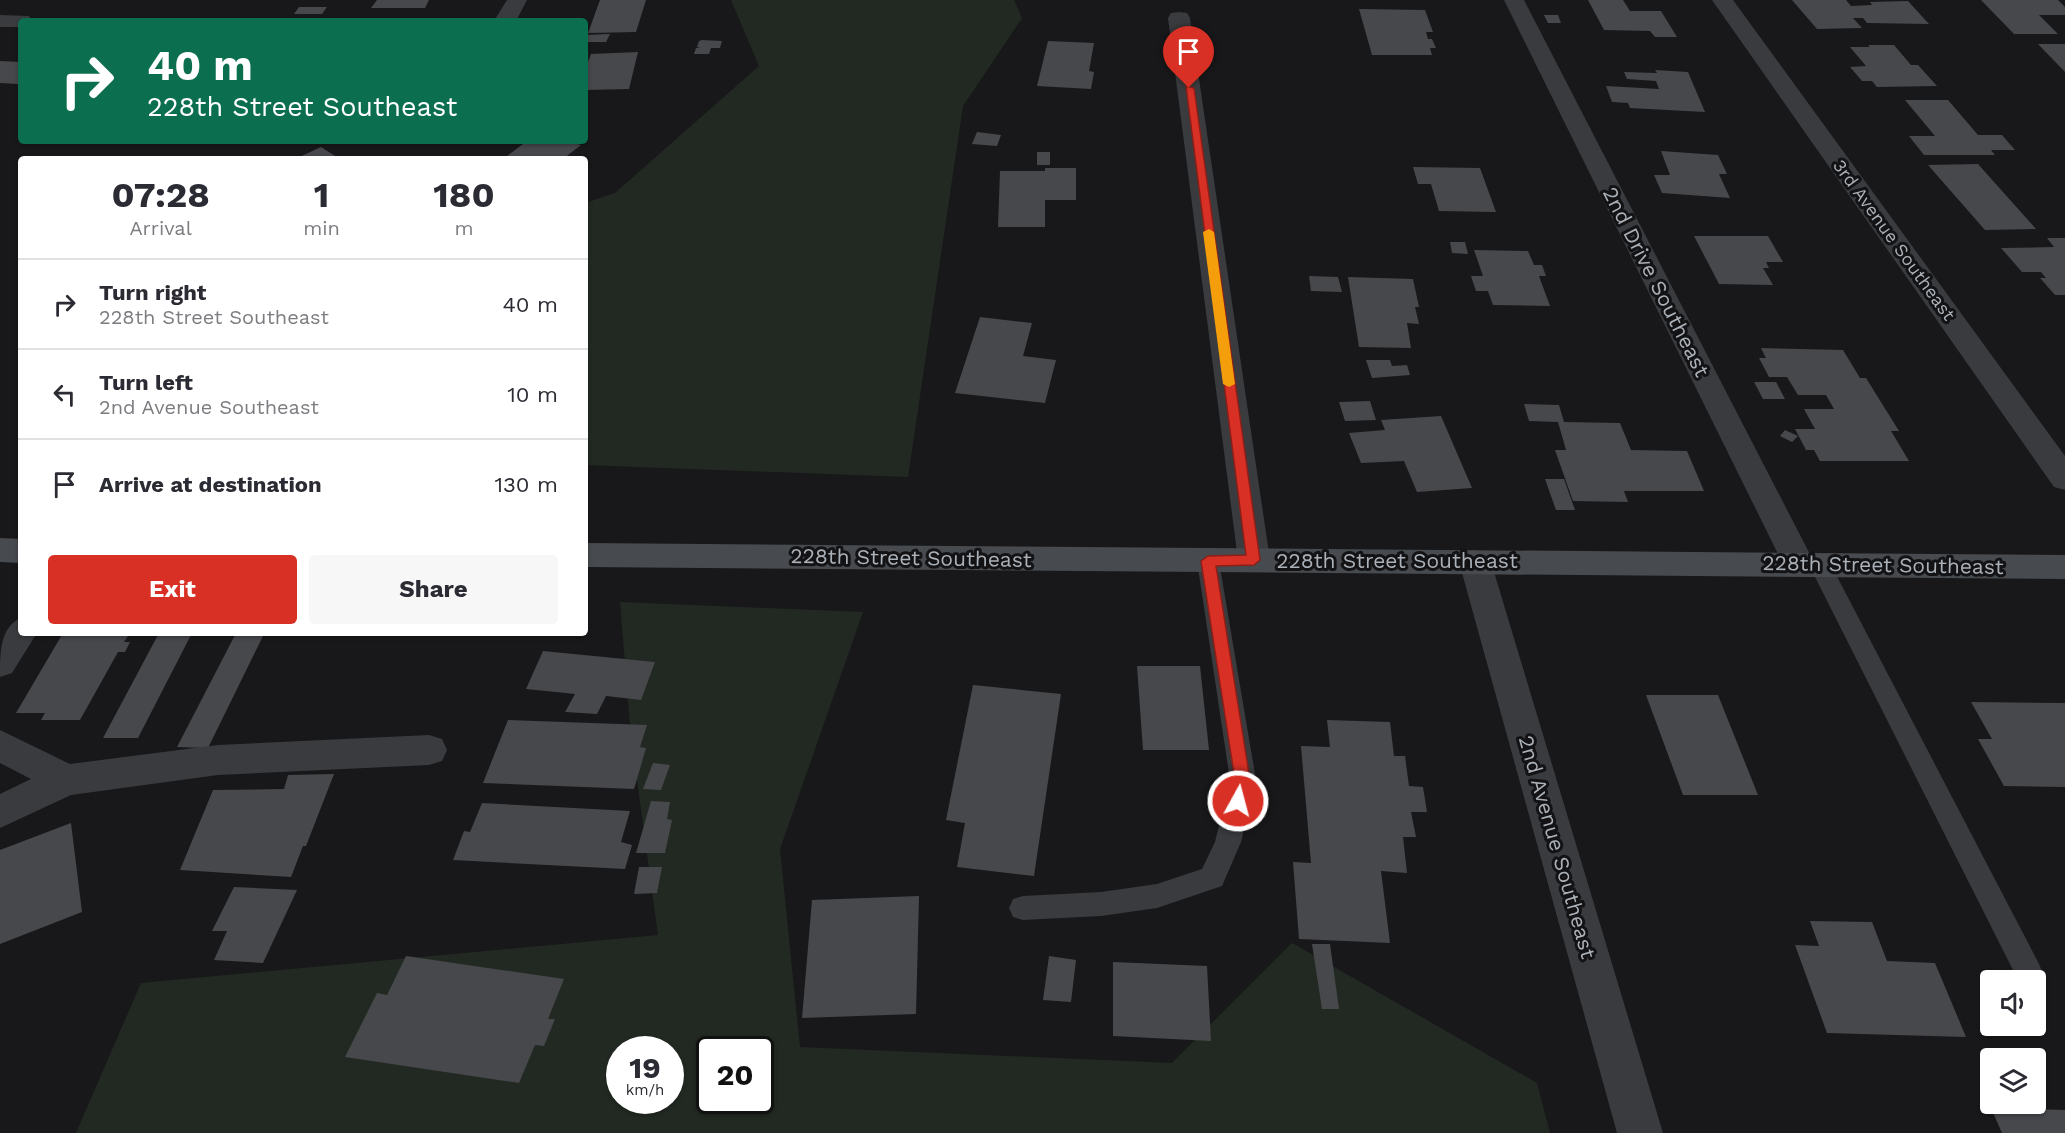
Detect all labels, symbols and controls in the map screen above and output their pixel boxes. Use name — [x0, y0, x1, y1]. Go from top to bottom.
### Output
pin — [1163, 26, 1214, 88]
icon: arrive — [1172, 35, 1205, 68]
text: 40 m — [147, 41, 253, 90]
icon: right — [48, 42, 126, 120]
text: 228th Street Southeast — [147, 91, 457, 123]
street label: 3rd Avenue Southeast — [1829, 155, 1960, 325]
text: 07:28 — [111, 174, 210, 216]
text: 1 — [314, 174, 329, 216]
text: 180 — [433, 174, 495, 216]
street label: 2nd Drive Southeast — [1598, 183, 1715, 381]
text: Arrival — [129, 216, 192, 240]
text: min — [303, 216, 340, 240]
text: m — [454, 216, 474, 240]
text: Turn right — [99, 280, 206, 305]
icon: right — [48, 288, 81, 321]
text: 40 m — [502, 292, 558, 317]
text: 228th Street Southeast — [99, 305, 329, 329]
text: Turn left — [99, 370, 193, 395]
icon: left — [48, 378, 81, 411]
text: 10 m — [507, 382, 558, 407]
text: 2nd Avenue Southeast — [99, 395, 319, 419]
icon: arrive — [48, 468, 81, 501]
text: Arrive at destination — [99, 472, 322, 497]
text: 130 m — [494, 472, 558, 497]
street label: 228th Street Southeast — [790, 543, 1032, 572]
street label: 228th Street Southeast — [1276, 548, 1518, 573]
street label: 228th Street Southeast — [1762, 550, 2004, 579]
button: Exit — [48, 555, 297, 624]
button: Share — [309, 555, 558, 624]
street label: 2nd Avenue Southeast — [1514, 732, 1601, 961]
position arrow — [1206, 769, 1270, 833]
map controls — [1980, 970, 2046, 1114]
button: sound — [1980, 970, 2046, 1036]
speed limit sign: 20 — [696, 1036, 774, 1114]
button: layers — [1980, 1048, 2046, 1114]
text: 19 — [629, 1050, 661, 1085]
text: km/h — [626, 1081, 664, 1099]

